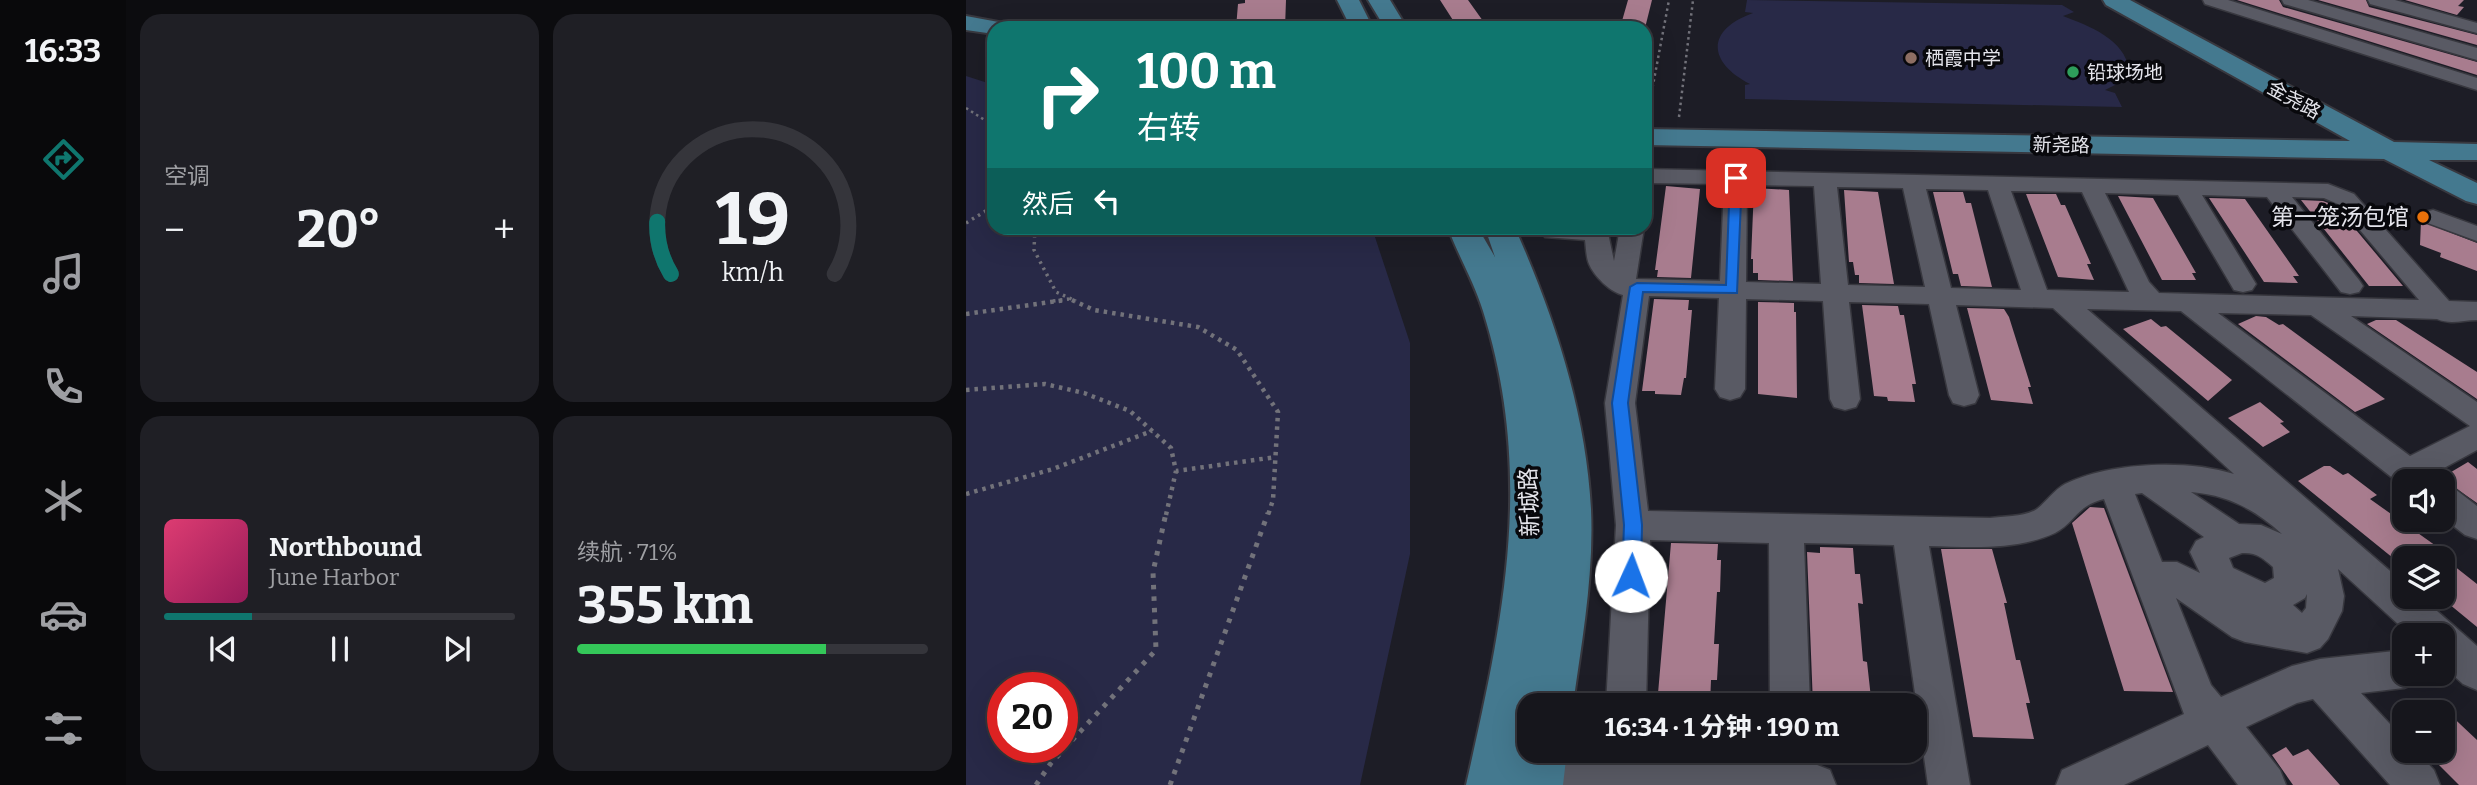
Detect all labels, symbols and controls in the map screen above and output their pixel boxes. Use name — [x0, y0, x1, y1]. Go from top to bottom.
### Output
text: 16:33 — [25, 32, 101, 70]
text: 100 m — [1137, 42, 1276, 101]
place label: 栖霞中学 — [1925, 47, 2001, 70]
icon: right — [1022, 49, 1113, 140]
marker: 栖霞中学 — [1903, 50, 1919, 66]
place label: 铅球场地 — [2087, 61, 2163, 84]
marker: 铅球场地 — [2065, 64, 2081, 80]
street label: 金尧路 — [2263, 76, 2325, 124]
text: 右转 — [1137, 109, 1201, 147]
street label: 新尧路 — [2032, 133, 2090, 157]
icon: directions — [39, 135, 88, 184]
pin — [1706, 148, 1766, 208]
icon: arrive — [1717, 159, 1755, 197]
text: 空调 — [164, 162, 210, 190]
text: 19 — [715, 176, 790, 263]
icon: left — [1088, 182, 1126, 220]
text: 然后 — [1022, 189, 1074, 220]
text: 20° — [297, 198, 381, 261]
place label: 第一笼汤包馆 — [2271, 203, 2409, 231]
text: − — [164, 207, 185, 253]
text: + — [493, 207, 515, 253]
marker: 第一笼汤包馆 — [2415, 209, 2431, 225]
icon: music — [39, 249, 88, 298]
text: km/h — [722, 258, 784, 288]
icon: phone — [39, 362, 88, 411]
street label: 新城路 — [1514, 467, 1544, 537]
map controls — [2392, 469, 2455, 763]
button: sound — [2392, 469, 2455, 532]
icon: climate — [39, 476, 88, 525]
text: Northbound — [269, 532, 422, 563]
text: 续航 · 71% — [577, 538, 678, 566]
position arrow — [1594, 539, 1668, 613]
button: layers — [2392, 546, 2455, 609]
text: June Harbor — [269, 563, 399, 591]
text: 355 km — [577, 574, 753, 637]
icon: car — [39, 590, 88, 639]
button: + — [2392, 623, 2455, 686]
icon: previous — [204, 630, 242, 668]
icon: pause — [321, 630, 359, 668]
icon: next — [438, 630, 476, 668]
speed limit sign: 20 — [987, 672, 1078, 763]
button: − — [2392, 700, 2455, 763]
icon: filters — [39, 704, 88, 753]
text: 16:34 · 1 分钟 · 190 m — [1605, 712, 1839, 743]

